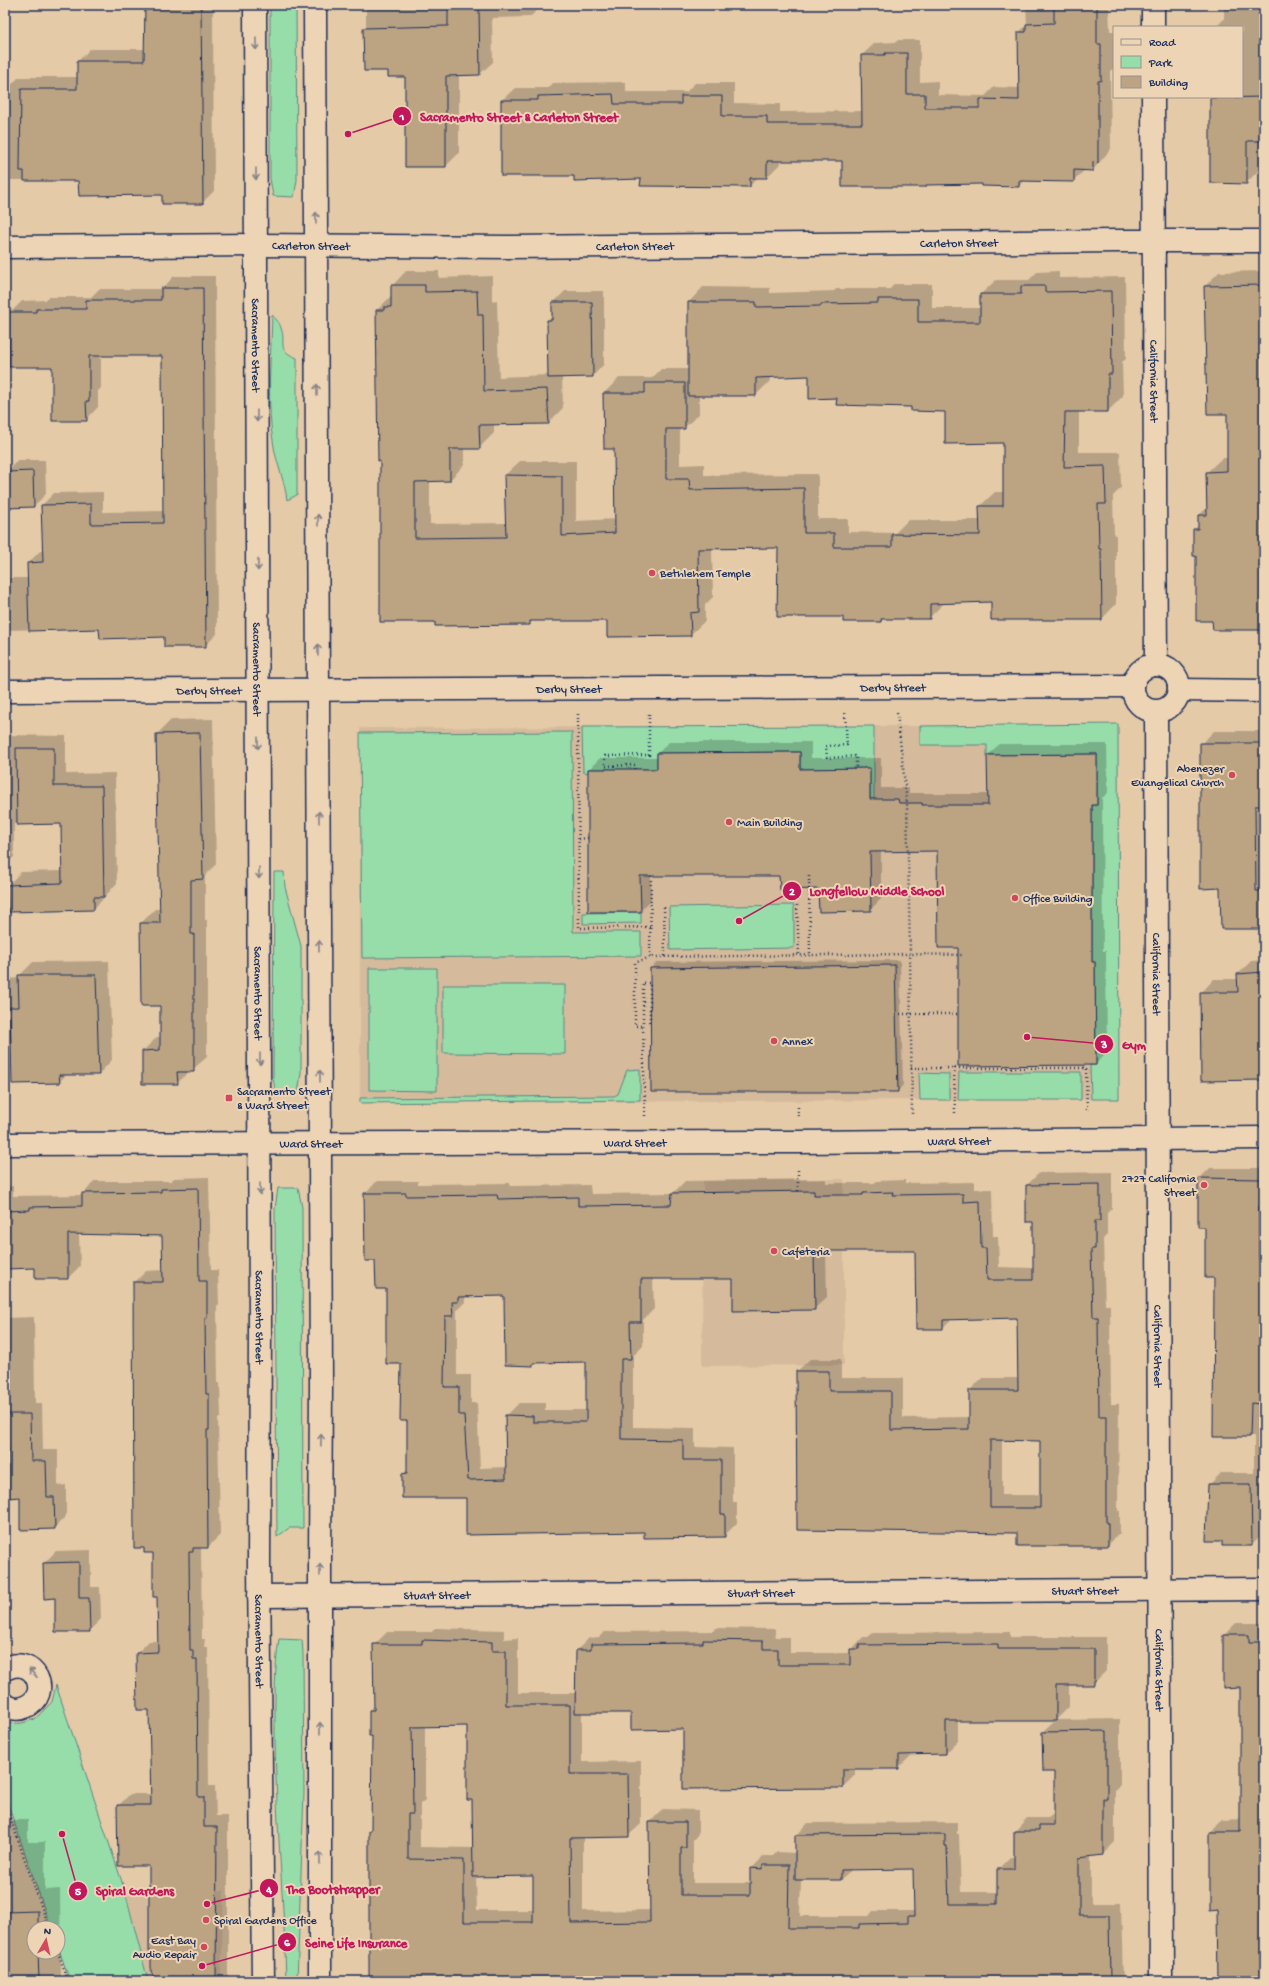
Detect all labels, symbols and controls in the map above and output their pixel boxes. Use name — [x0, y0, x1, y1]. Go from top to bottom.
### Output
legend — [1113, 26, 1243, 98]
one-way arrow — [252, 37, 260, 50]
text: Road — [1149, 37, 1176, 51]
text: Park — [1148, 57, 1174, 71]
text: Building — [1148, 77, 1188, 91]
callout: Sacramento Street & Carleton Street — [392, 104, 626, 129]
text: 1 — [399, 111, 405, 125]
text: Sacramento Street & Carleton Street — [420, 111, 620, 126]
one-way arrow — [252, 167, 260, 180]
one-way arrow — [312, 212, 320, 225]
street label: Carleton Street — [920, 237, 999, 252]
street label: Carleton Street — [272, 240, 351, 255]
street label: Carleton Street — [596, 240, 675, 255]
street label: Sacramento Street — [247, 298, 261, 393]
street label: California Street — [1145, 340, 1160, 423]
one-way arrow — [313, 384, 321, 397]
one-way arrow — [253, 409, 261, 422]
one-way arrow — [314, 514, 321, 527]
one-way arrow — [254, 558, 262, 571]
marker: Bethlehem Temple — [647, 568, 657, 578]
place label: Bethlehem Temple — [659, 568, 751, 582]
street label: Sacramento Street — [248, 622, 263, 717]
one-way arrow — [314, 644, 322, 657]
street label: Derby Street — [859, 682, 927, 696]
street label: Derby Street — [535, 683, 603, 698]
street label: Derby Street — [175, 685, 243, 699]
one-way arrow — [254, 736, 262, 749]
place label: Abenezer Evangelical Church — [1131, 763, 1226, 791]
marker: Abenezer Evangelical Church — [1227, 770, 1237, 780]
one-way arrow — [315, 811, 323, 824]
marker: Main Building — [724, 817, 734, 827]
place label: Main Building — [737, 817, 802, 831]
one-way arrow — [255, 866, 263, 879]
callout: Longfellow Middle School — [782, 878, 953, 903]
text: Longfellow Middle School — [810, 884, 945, 900]
text: 2 — [789, 886, 795, 900]
marker: Office Building — [1010, 893, 1020, 903]
place label: Office Building — [1023, 893, 1093, 907]
street label: California Street — [1148, 933, 1162, 1016]
one-way arrow — [316, 940, 323, 953]
street label: Sacramento Street — [250, 946, 264, 1041]
callout: Gym — [1094, 1031, 1154, 1056]
marker: Annex — [769, 1036, 779, 1046]
place label: Annex — [782, 1036, 814, 1050]
text: 3 — [1100, 1039, 1107, 1053]
text: Gym — [1122, 1039, 1147, 1054]
one-way arrow — [256, 1052, 264, 1065]
one-way arrow — [316, 1070, 324, 1083]
place label: Sacramento Street & Ward Street — [237, 1086, 332, 1114]
marker: Sacramento Street & Ward Street — [224, 1093, 234, 1103]
street label: Ward Street — [927, 1135, 992, 1150]
street label: Ward Street — [603, 1137, 668, 1151]
street label: Ward Street — [279, 1138, 344, 1152]
place label: 2727 California Street — [1121, 1173, 1197, 1201]
marker: 2727 California Street — [1199, 1180, 1209, 1190]
one-way arrow — [256, 1182, 264, 1195]
marker: Cafeteria — [769, 1246, 779, 1256]
place label: Cafeteria — [782, 1246, 830, 1260]
street label: Sacramento Street — [251, 1270, 265, 1365]
street label: California Street — [1149, 1305, 1164, 1388]
one-way arrow — [317, 1434, 325, 1447]
one-way arrow — [316, 1564, 324, 1577]
street label: Stuart Street — [1052, 1585, 1120, 1599]
street label: Stuart Street — [728, 1587, 796, 1602]
street label: Stuart Street — [404, 1590, 472, 1604]
street label: Sacramento Street — [250, 1594, 265, 1689]
street label: California Street — [1151, 1629, 1165, 1712]
one-way arrow — [28, 1668, 37, 1678]
one-way arrow — [316, 1722, 324, 1735]
one-way arrow — [316, 1852, 324, 1865]
callout: The Bootstrapper — [259, 1876, 388, 1901]
callout: Spiral Gardens — [68, 1878, 182, 1903]
text: The Bootstrapper — [285, 1883, 381, 1899]
text: 4 — [265, 1884, 272, 1898]
text: Spiral Gardens — [96, 1885, 175, 1901]
text: 5 — [75, 1886, 82, 1900]
marker: Spiral Gardens Office — [201, 1915, 211, 1925]
place label: Spiral Gardens Office — [214, 1915, 317, 1929]
north arrow — [26, 1920, 66, 1960]
text: N — [43, 1926, 52, 1939]
callout: Seine Life Insurance — [277, 1929, 415, 1954]
place label: East Bay Audio Repair — [133, 1935, 198, 1963]
text: Seine Life Insurance — [305, 1936, 408, 1952]
text: 6 — [284, 1937, 291, 1951]
marker: East Bay Audio Repair — [199, 1942, 209, 1952]

